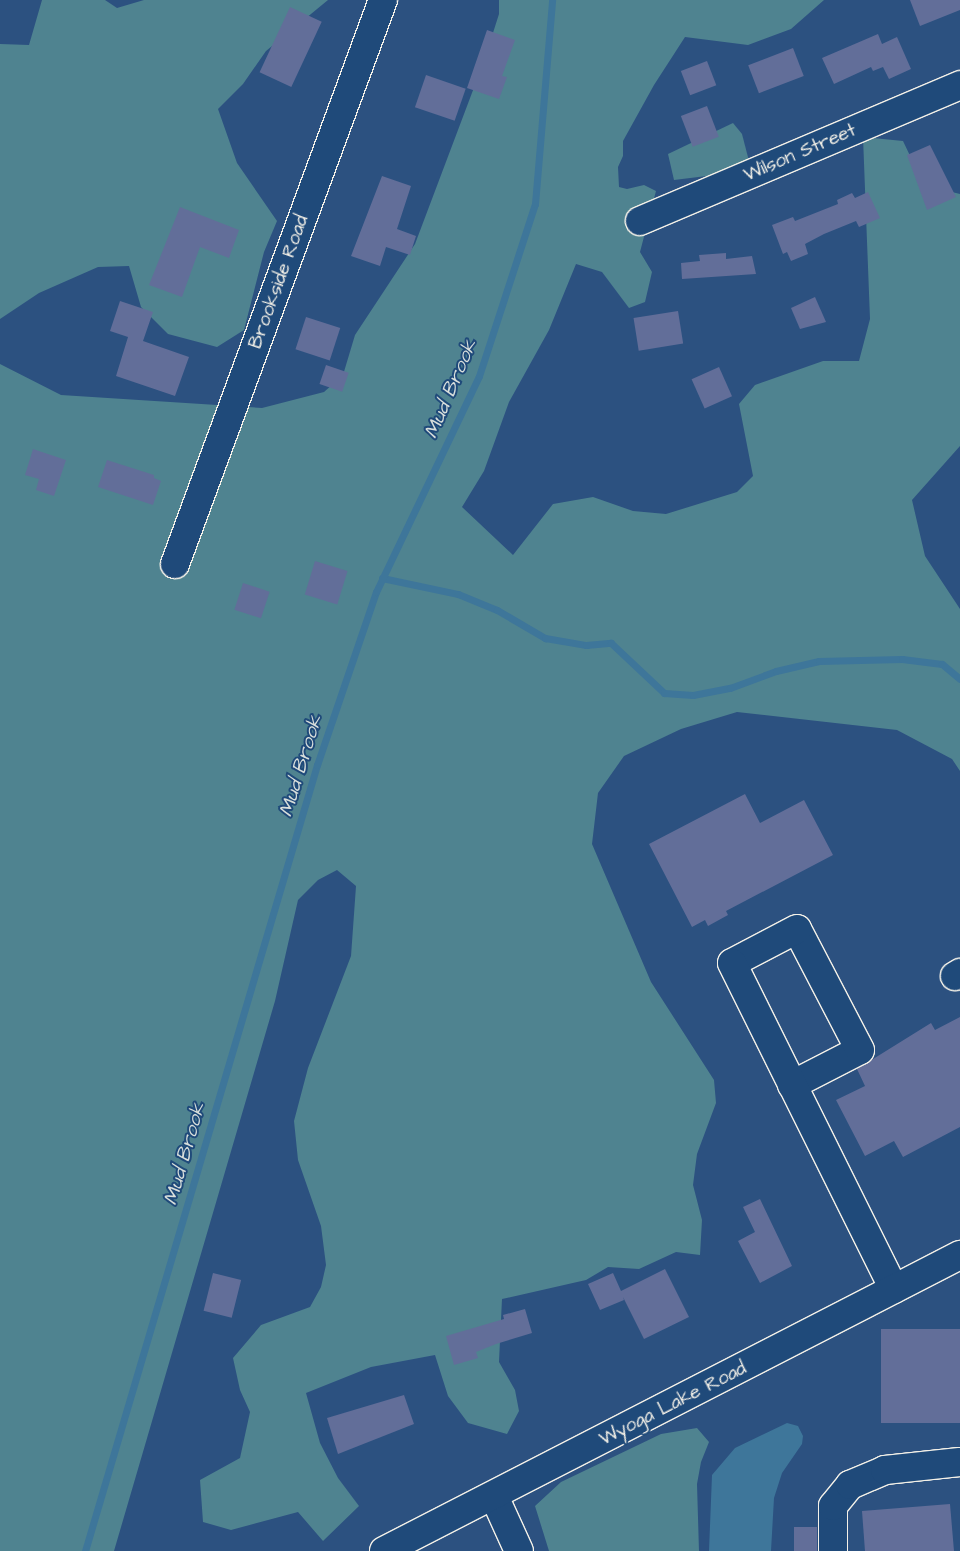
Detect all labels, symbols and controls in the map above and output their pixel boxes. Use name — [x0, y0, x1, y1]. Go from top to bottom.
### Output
street label: Wilson Street — [740, 119, 860, 187]
street label: Brookside Road — [244, 212, 314, 352]
water label: Mud Brook — [419, 336, 483, 442]
water label: Mud Brook — [274, 712, 328, 820]
water label: Mud Brook — [159, 1100, 211, 1208]
street label: Wyoga Lake Road — [596, 1357, 750, 1451]

